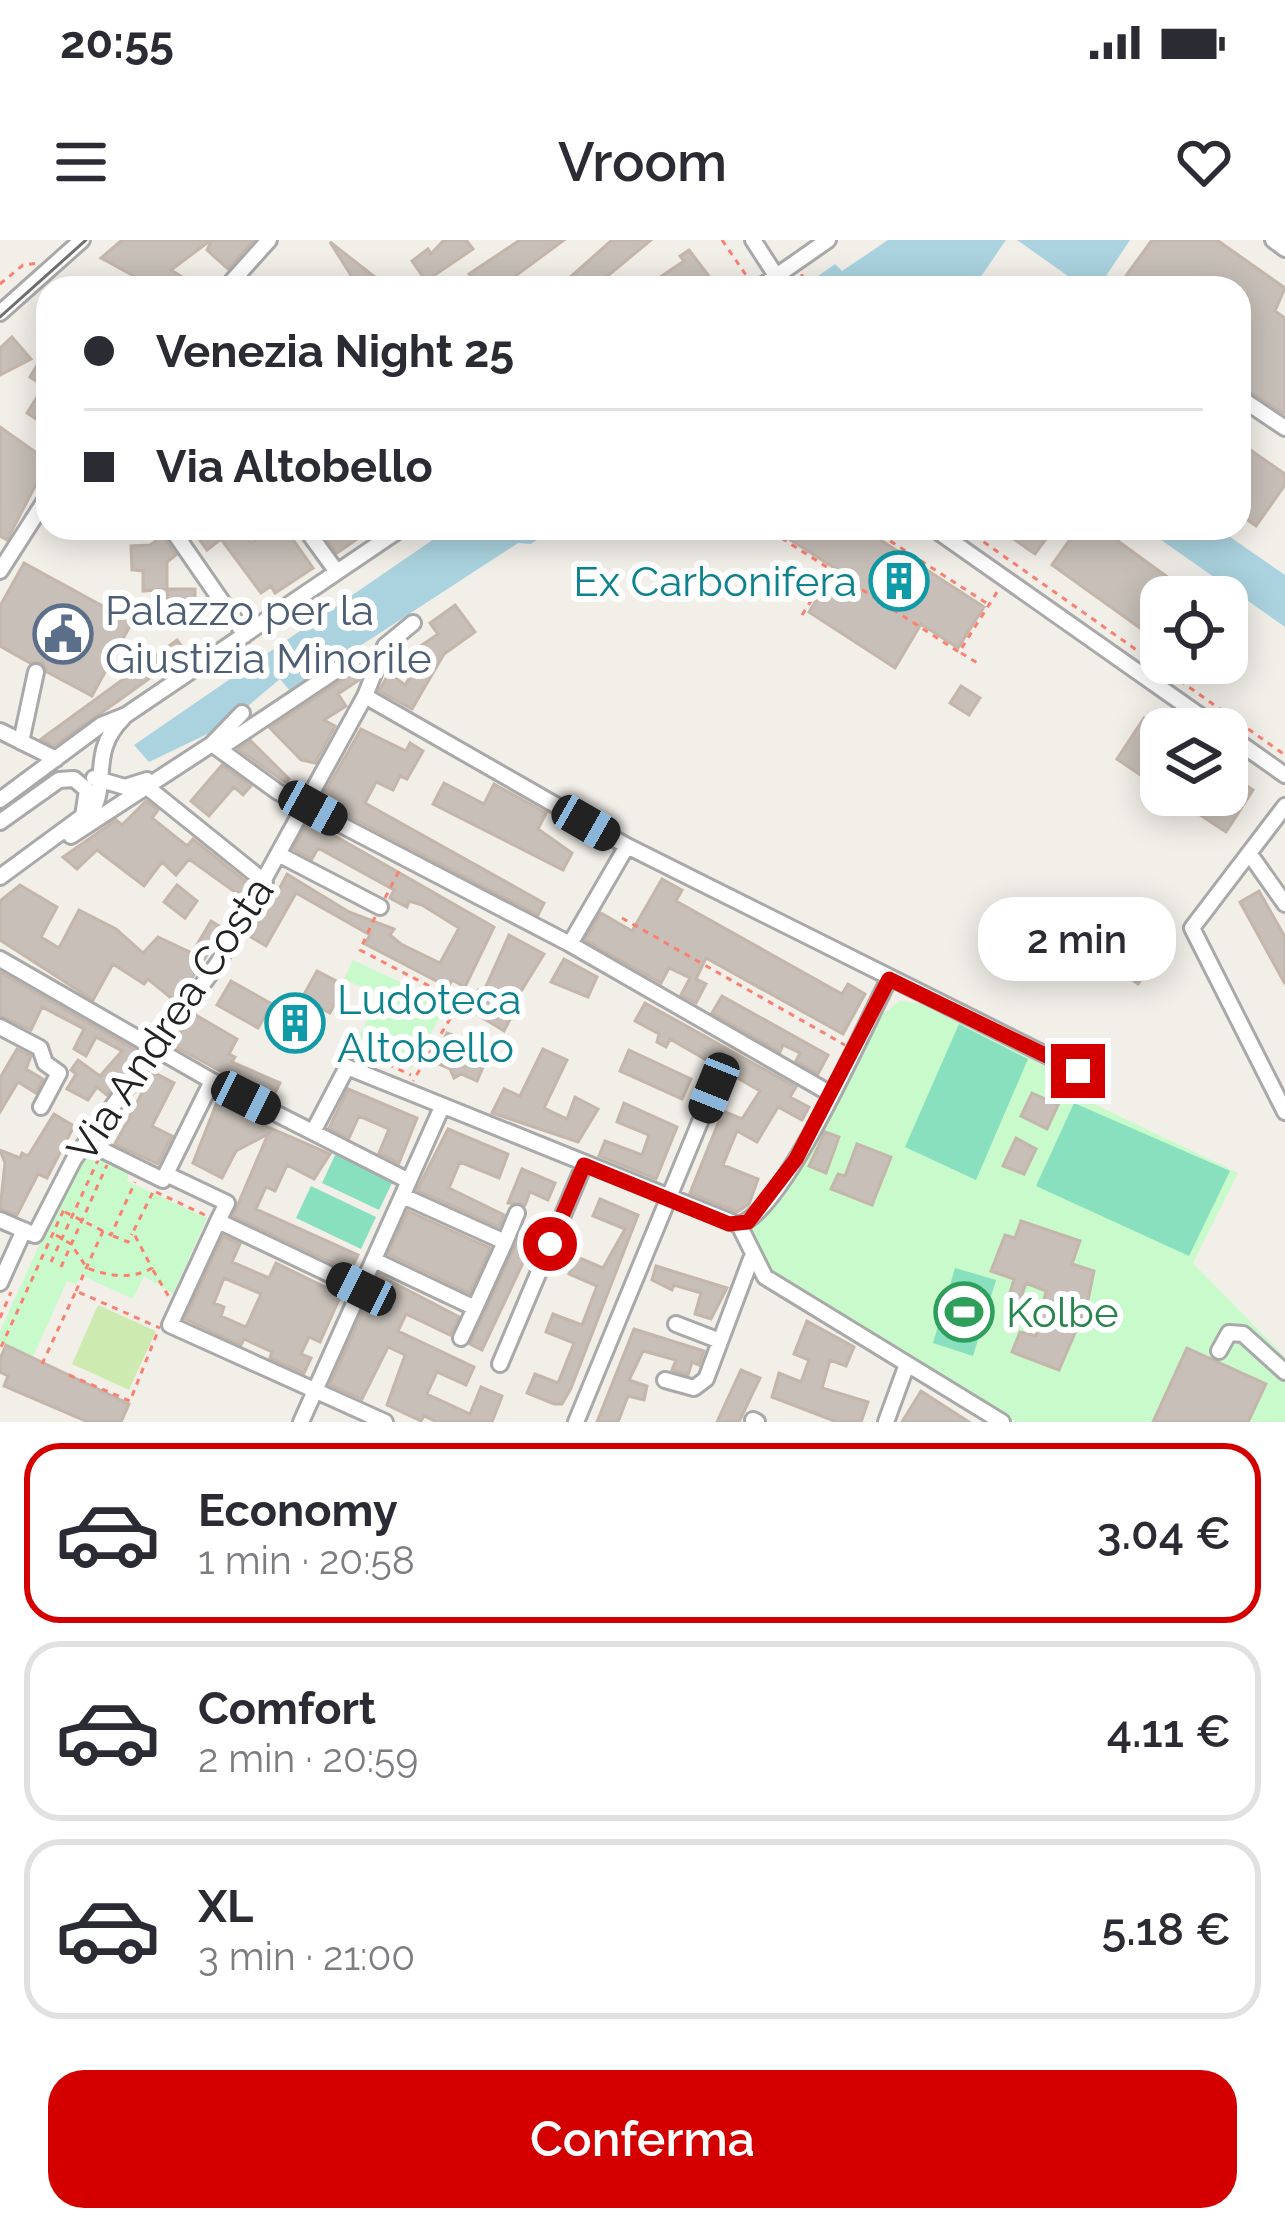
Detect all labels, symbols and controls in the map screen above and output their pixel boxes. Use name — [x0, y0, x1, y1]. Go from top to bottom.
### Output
text: 20:55 — [60, 16, 174, 69]
icon: menu — [48, 129, 114, 195]
icon: heart — [1171, 129, 1237, 195]
text: Vroom — [558, 130, 727, 194]
text: Venezia Night 25 — [156, 325, 514, 378]
text: Via Altobello — [156, 440, 433, 493]
building icon: Ex Carbonifera — [868, 550, 930, 612]
place label: Ex Carbonifera — [573, 557, 857, 606]
map controls — [1140, 576, 1248, 816]
button: locate — [1140, 576, 1248, 684]
place label: Palazzo per la Giustizia Minorile — [105, 586, 432, 683]
public building icon: Palazzo per la Giustizia Minorile — [32, 603, 94, 665]
button: layers — [1140, 708, 1248, 816]
car — [273, 775, 353, 841]
car — [546, 789, 626, 857]
street label: Via Andrea Costa — [57, 868, 284, 1171]
callout: 2 min — [979, 897, 1177, 981]
text: 2 min — [1027, 916, 1127, 962]
place label: Ludoteca Altobello — [337, 975, 521, 1072]
building icon: Ludoteca Altobello — [264, 992, 326, 1054]
route end — [1051, 1044, 1105, 1098]
car — [684, 1048, 744, 1128]
car — [206, 1066, 286, 1130]
route start — [523, 1217, 577, 1271]
car — [321, 1257, 401, 1321]
sports icon: Kolbe — [933, 1281, 995, 1343]
place label: Kolbe — [1006, 1288, 1119, 1337]
icon: car — [54, 1479, 162, 1587]
text: Economy — [198, 1484, 398, 1537]
text: 3.04 € — [1097, 1507, 1231, 1560]
text: 1 min · 20:58 — [198, 1537, 415, 1583]
icon: car — [54, 1677, 162, 1785]
text: Comfort — [198, 1682, 376, 1735]
text: 4.11 € — [1107, 1705, 1231, 1758]
text: 2 min · 20:59 — [198, 1735, 418, 1781]
icon: car — [54, 1875, 162, 1983]
text: XL — [198, 1880, 253, 1933]
text: 5.18 € — [1101, 1903, 1231, 1956]
text: 3 min · 21:00 — [198, 1933, 415, 1979]
button: Conferma — [48, 2070, 1237, 2208]

